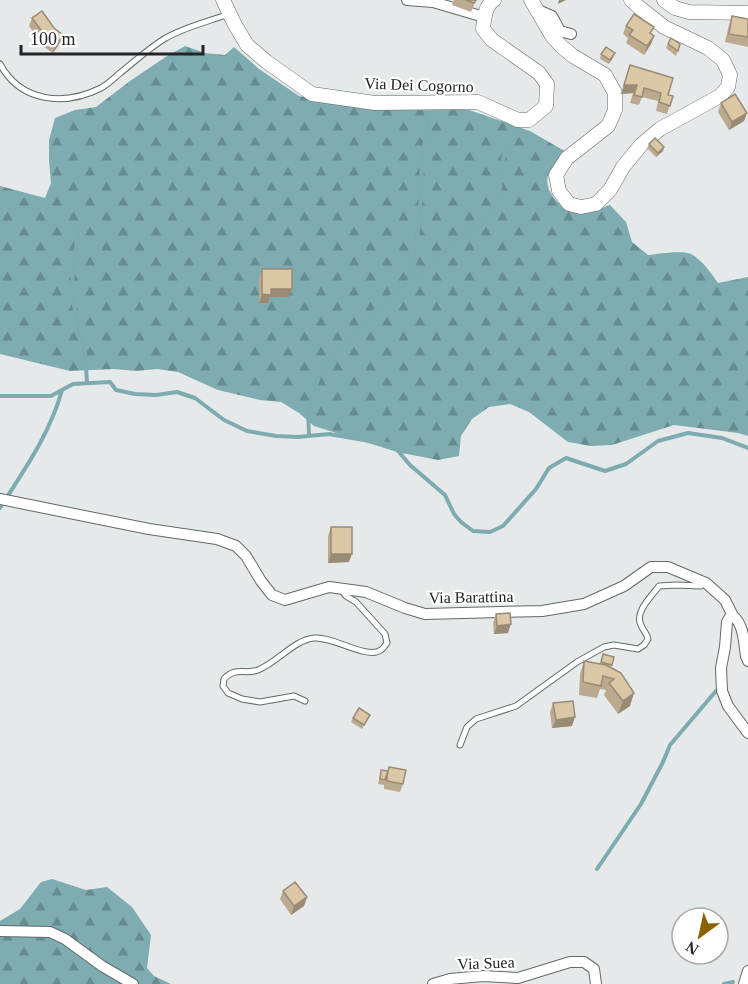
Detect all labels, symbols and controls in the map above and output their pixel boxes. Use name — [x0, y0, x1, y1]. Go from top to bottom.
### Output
scale bar — [21, 18, 202, 56]
text: 100 m — [30, 29, 76, 49]
street label: Via Dei Cogorno — [364, 75, 474, 96]
street label: Via Barattina — [428, 588, 514, 606]
north arrow — [670, 906, 730, 966]
text: N — [682, 938, 702, 958]
street label: Via Suea — [457, 954, 515, 972]

